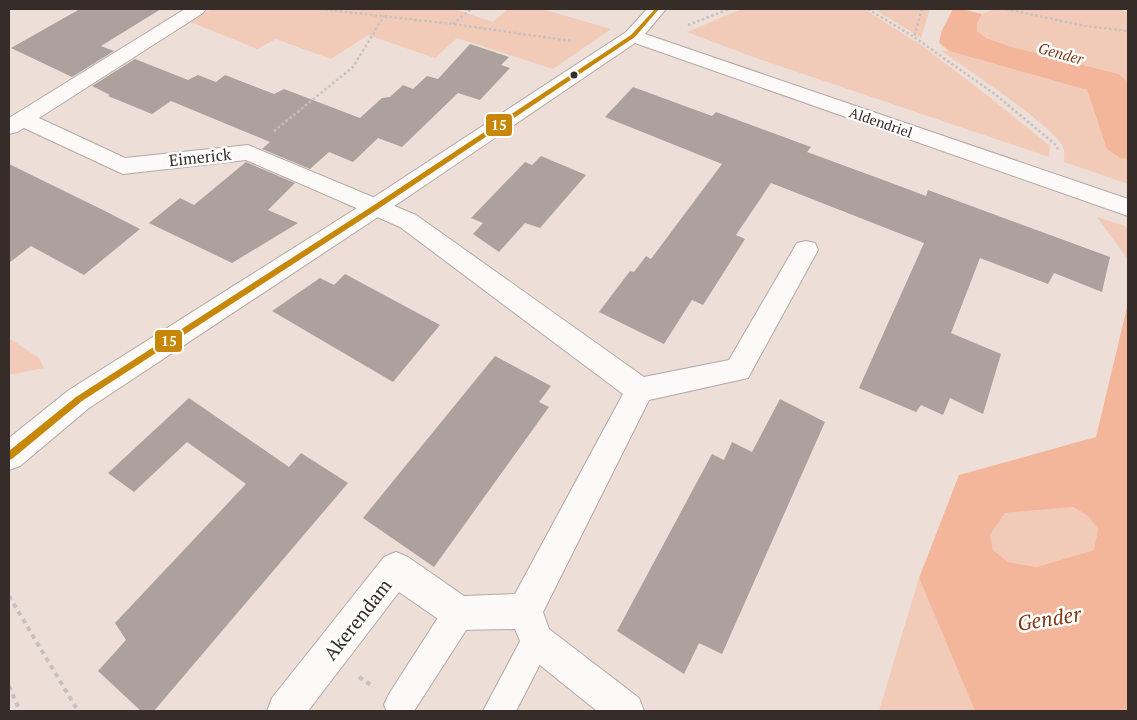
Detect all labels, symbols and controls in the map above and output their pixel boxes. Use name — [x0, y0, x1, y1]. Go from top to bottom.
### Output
water label: Gender — [1036, 37, 1087, 69]
unlabelled marker — [569, 70, 579, 80]
street label: Aldendriel — [847, 102, 915, 142]
line badge: 15 — [485, 113, 513, 137]
text: 15 — [491, 115, 507, 134]
street label: Eimerick — [168, 143, 233, 171]
line badge: 15 — [154, 329, 183, 353]
text: 15 — [161, 331, 177, 350]
street label: Akerendam — [317, 573, 397, 665]
water label: Gender — [1015, 599, 1084, 637]

